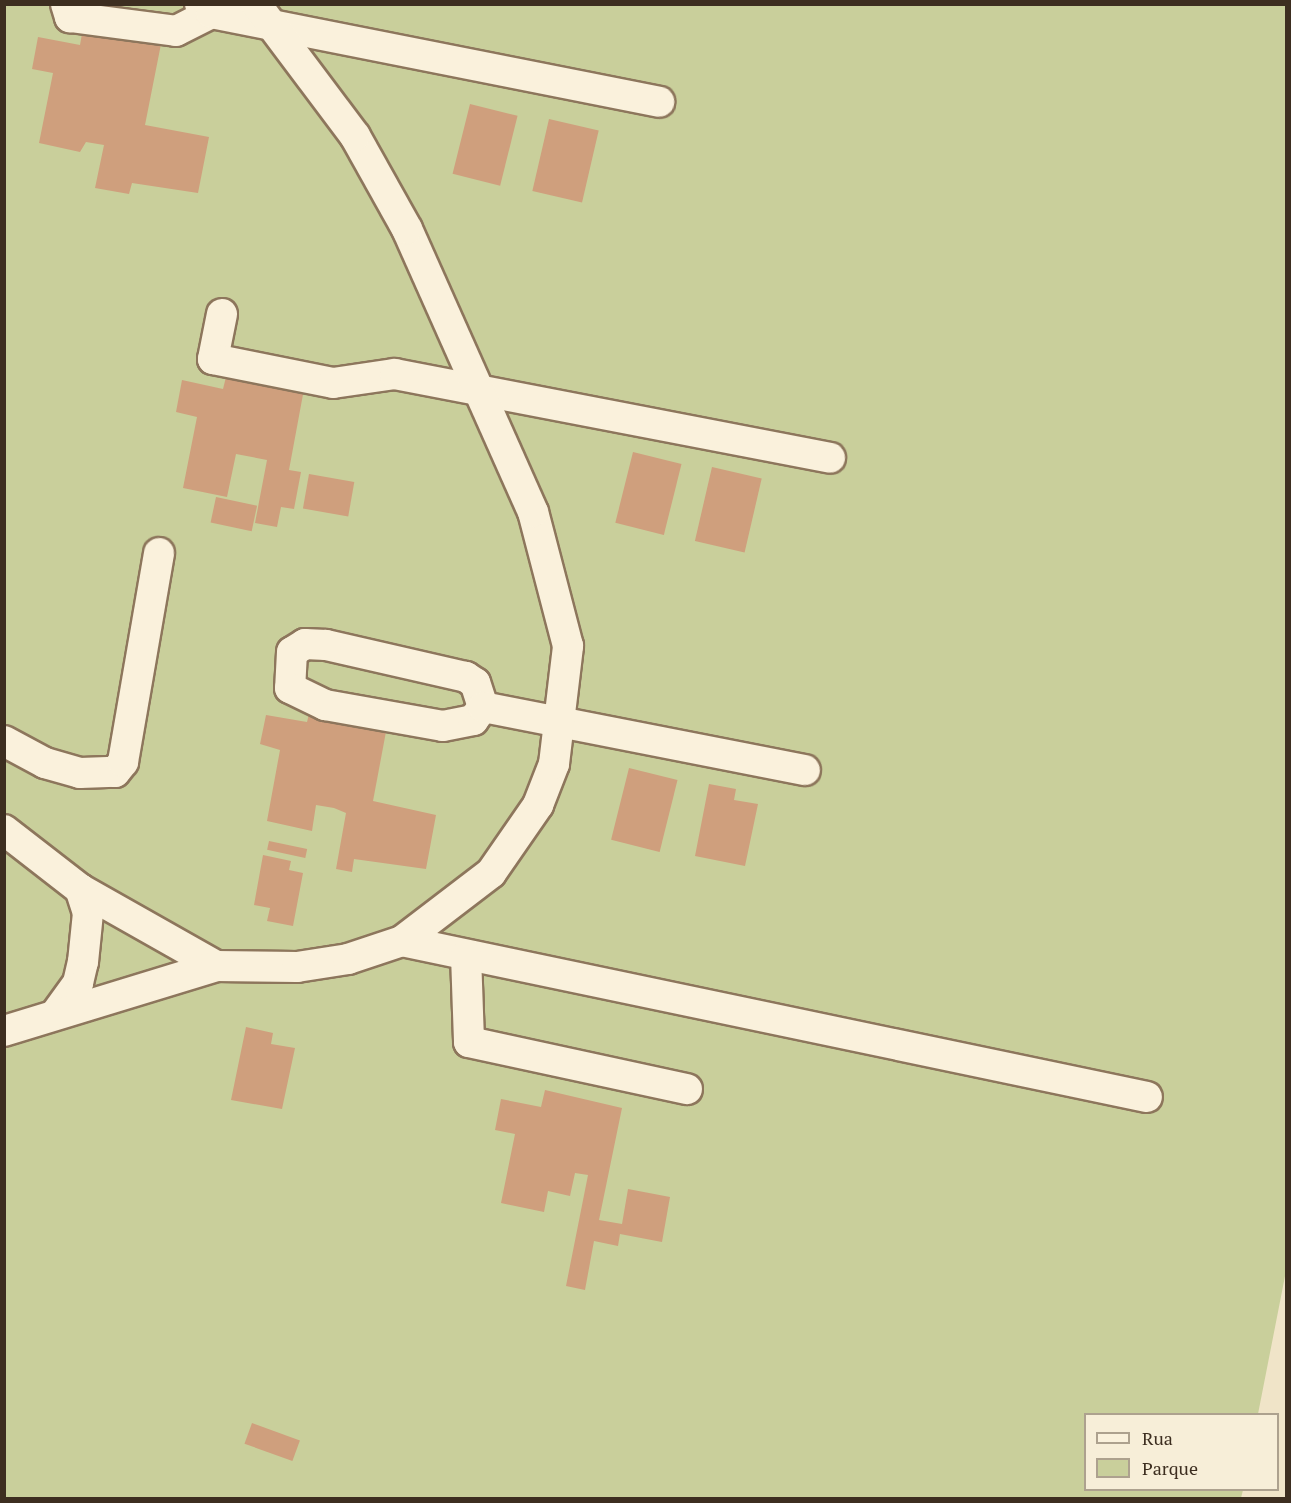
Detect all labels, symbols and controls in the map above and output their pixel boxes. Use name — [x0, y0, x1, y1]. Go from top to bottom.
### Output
legend — [1084, 1413, 1279, 1491]
text: Rua — [1142, 1426, 1173, 1450]
text: Parque — [1142, 1456, 1198, 1480]

